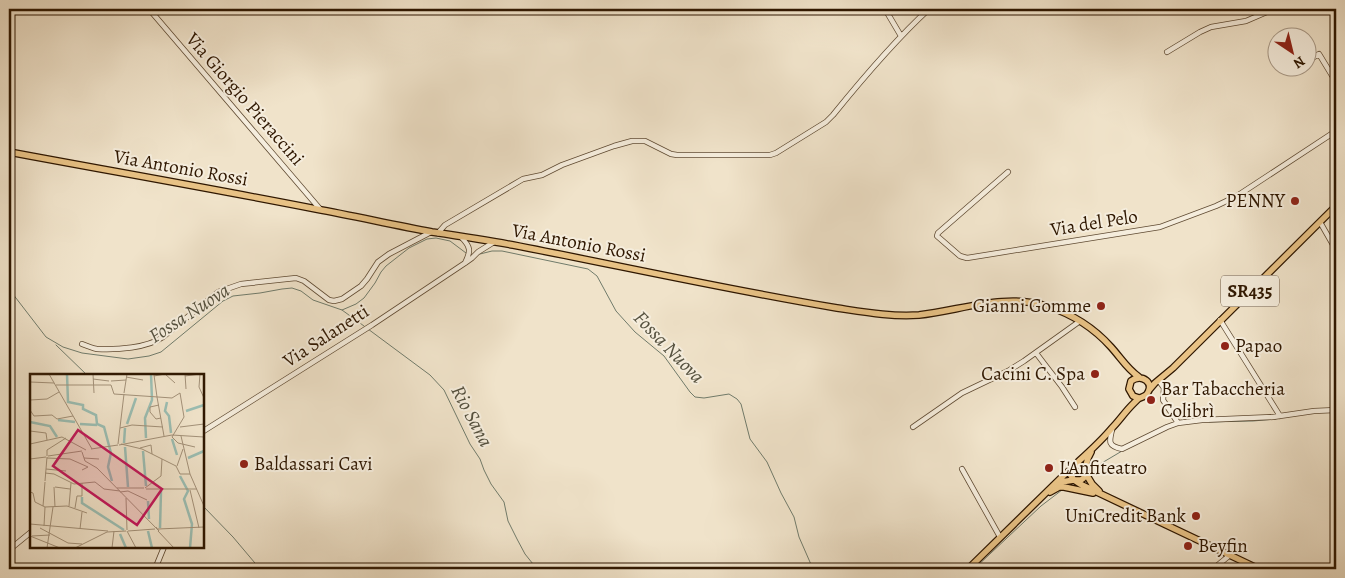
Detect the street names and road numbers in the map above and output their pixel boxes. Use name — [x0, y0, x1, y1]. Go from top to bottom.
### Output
street label: Via Giorgio Pieraccini — [179, 26, 310, 171]
street label: Via Antonio Rossi — [111, 143, 250, 193]
street label: Via del Pelo — [1047, 203, 1140, 243]
street label: Via Antonio Rossi — [509, 217, 648, 269]
road number: SR435 — [1221, 276, 1279, 306]
street label: Via Salanetti — [277, 298, 374, 374]

